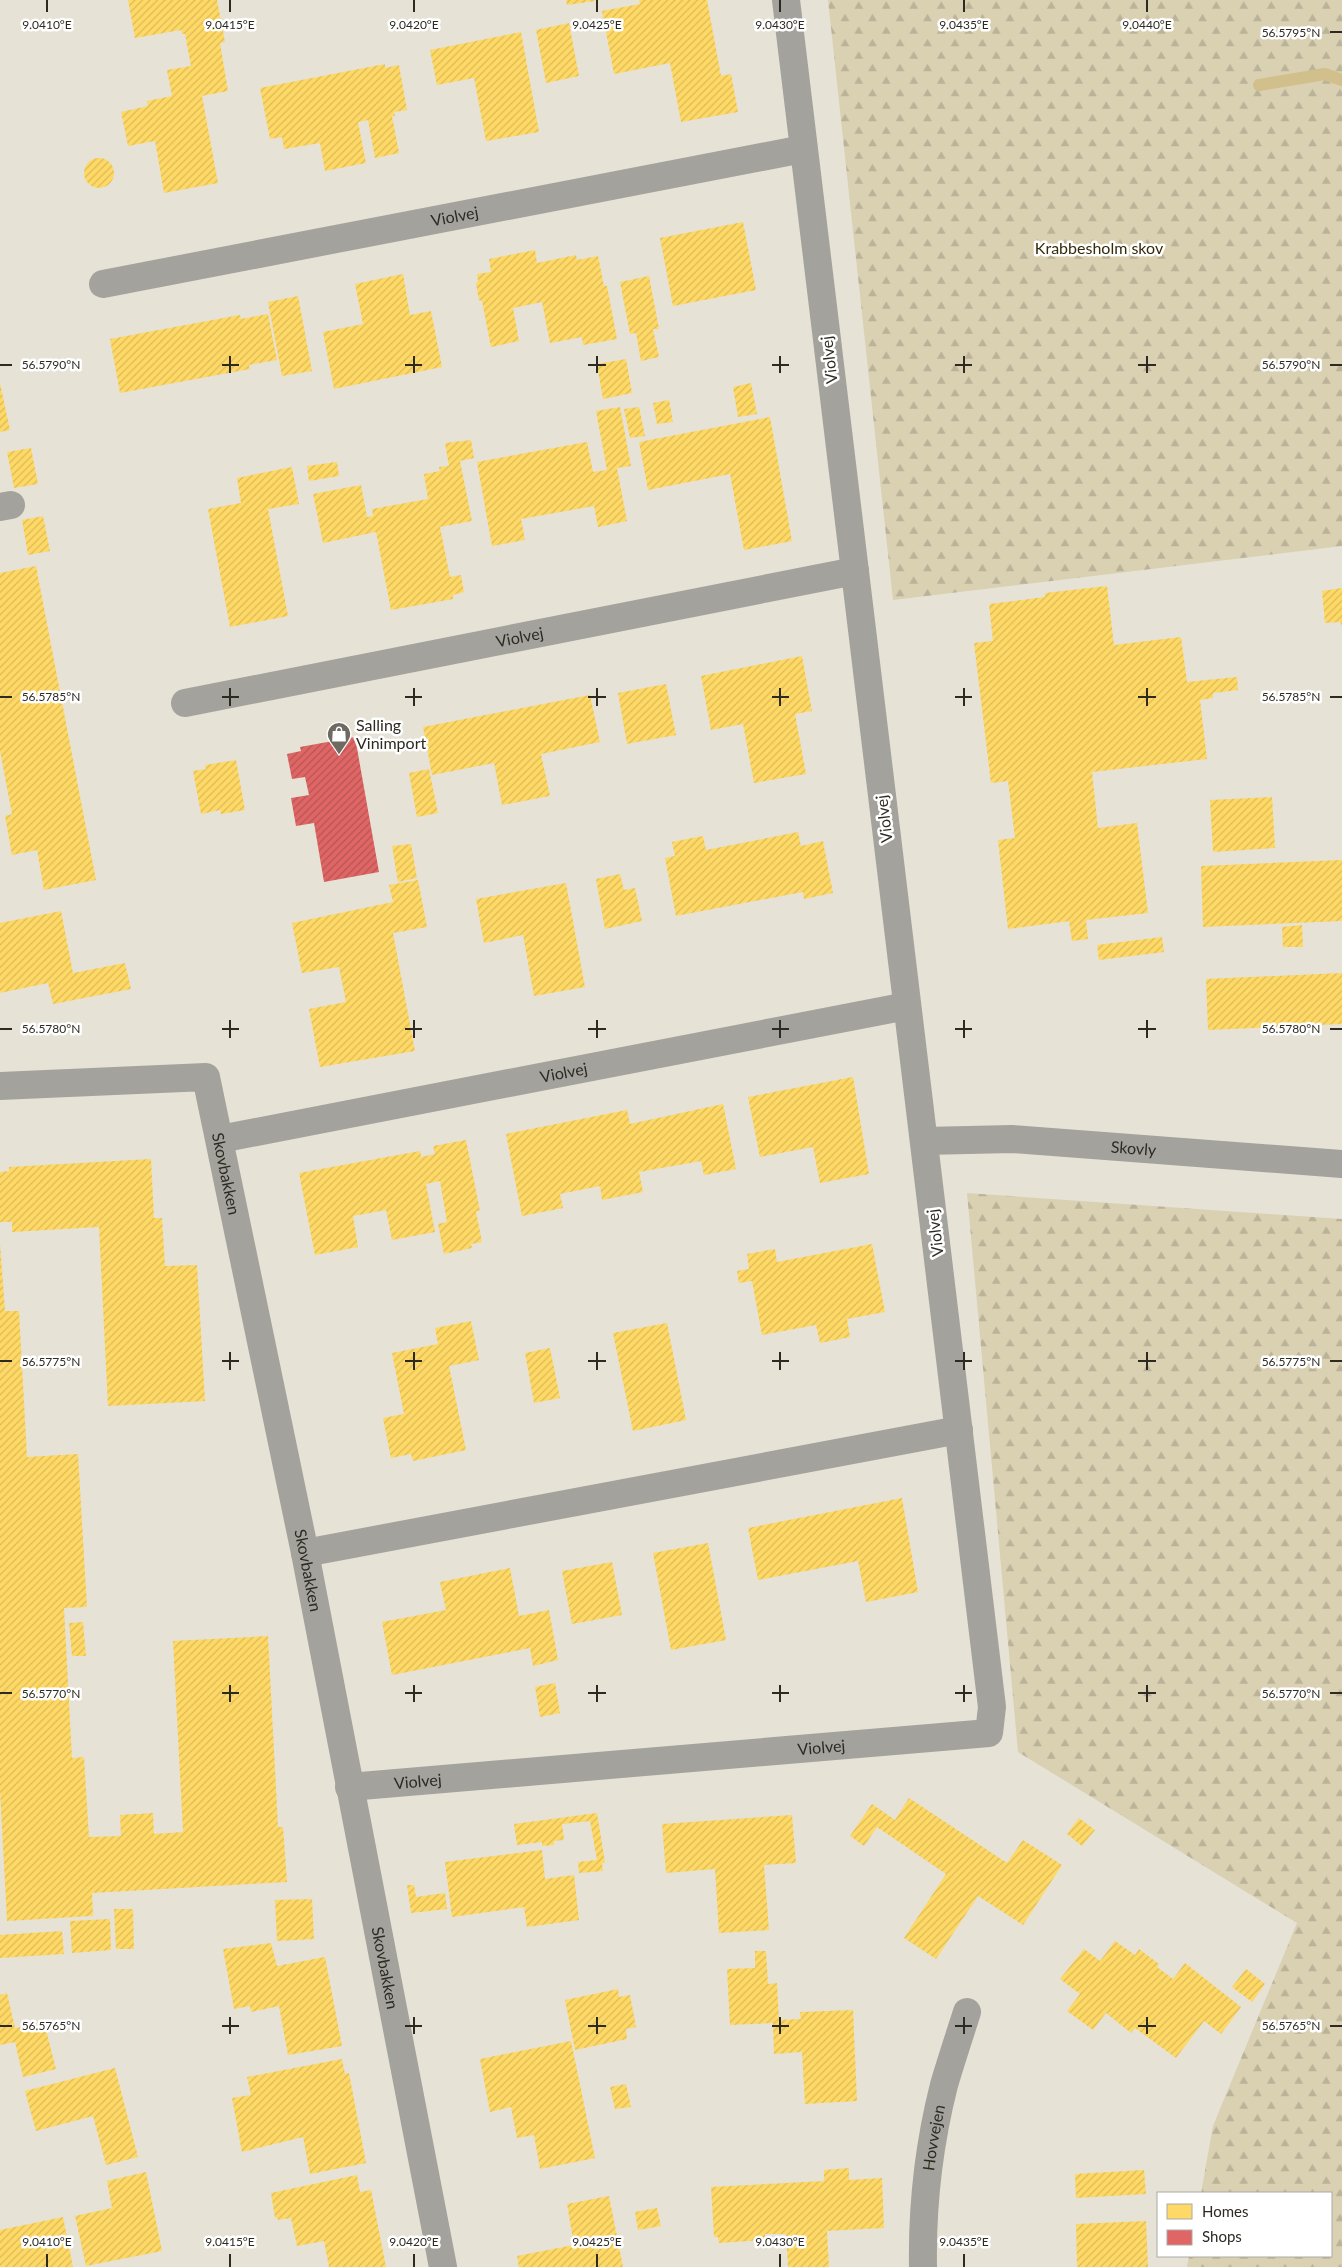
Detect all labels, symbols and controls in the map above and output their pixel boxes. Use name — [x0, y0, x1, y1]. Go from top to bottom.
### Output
text: 9.0410°E — [22, 17, 72, 32]
text: 9.0415°E — [205, 17, 255, 32]
text: 9.0420°E — [389, 17, 439, 32]
text: 9.0425°E — [572, 17, 622, 32]
text: 9.0430°E — [755, 17, 805, 32]
text: 9.0435°E — [939, 17, 989, 32]
text: 9.0440°E — [1122, 17, 1172, 32]
text: 56.5795°N — [1262, 25, 1320, 40]
street label: Violvej — [429, 202, 480, 230]
park label: Krabbesholm skov — [1035, 238, 1164, 257]
street label: Violvej — [816, 335, 841, 385]
text: 56.5790°N — [22, 357, 80, 372]
text: 56.5790°N — [1262, 357, 1320, 372]
street label: Violvej — [494, 623, 545, 651]
text: 56.5785°N — [22, 689, 80, 704]
text: 56.5785°N — [1262, 689, 1320, 704]
place label: Salling Vinimport — [356, 715, 426, 752]
shop icon: Salling Vinimport — [326, 721, 352, 755]
street label: Violvej — [871, 794, 896, 844]
text: 56.5780°N — [22, 1021, 80, 1036]
text: 56.5780°N — [1262, 1021, 1320, 1036]
street label: Violvej — [538, 1058, 589, 1086]
street label: Skovbakken — [209, 1131, 244, 1216]
street label: Skovly — [1110, 1137, 1158, 1159]
street label: Violvej — [922, 1208, 947, 1258]
text: 56.5775°N — [22, 1354, 80, 1369]
text: 56.5775°N — [1262, 1354, 1320, 1369]
street label: Skovbakken — [291, 1527, 326, 1613]
text: 56.5770°N — [22, 1686, 80, 1701]
text: 56.5770°N — [1262, 1686, 1320, 1701]
street label: Violvej — [797, 1735, 846, 1758]
street label: Violvej — [393, 1769, 442, 1792]
street label: Skovbakken — [368, 1925, 403, 2011]
text: 56.5765°N — [22, 2018, 80, 2033]
text: 56.5765°N — [1262, 2018, 1320, 2033]
street label: Hovvejen — [918, 2103, 948, 2172]
legend — [1157, 2192, 1332, 2257]
text: Homes — [1202, 2202, 1248, 2220]
text: Shops — [1202, 2227, 1242, 2245]
text: 9.0410°E — [22, 2234, 72, 2249]
text: 9.0415°E — [205, 2234, 255, 2249]
text: 9.0420°E — [389, 2234, 439, 2249]
text: 9.0425°E — [572, 2234, 622, 2249]
text: 9.0430°E — [755, 2234, 805, 2249]
text: 9.0435°E — [939, 2234, 989, 2249]

